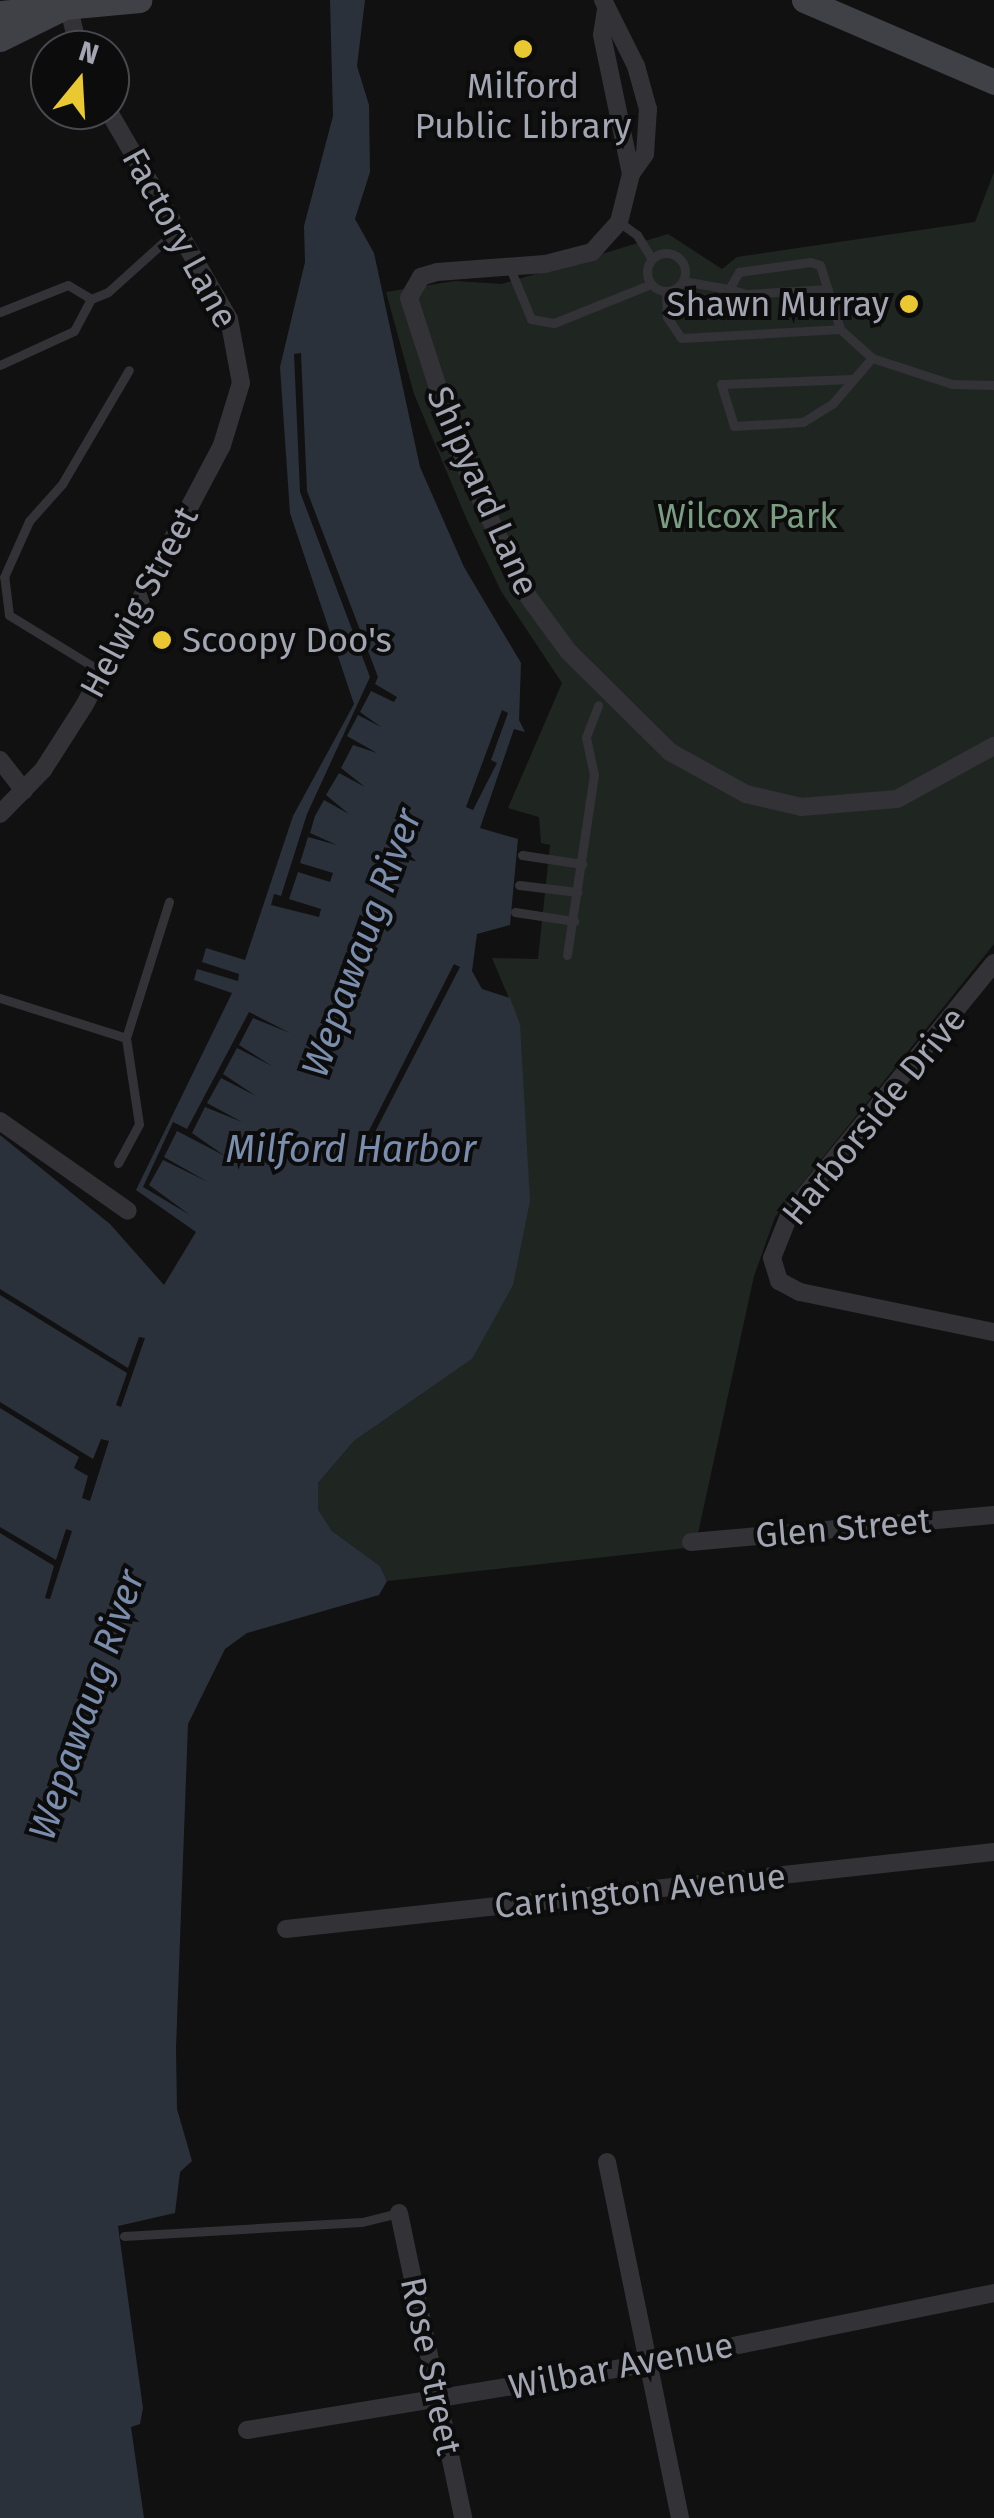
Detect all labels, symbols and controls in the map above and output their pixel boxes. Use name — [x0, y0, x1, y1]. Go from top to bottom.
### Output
north arrow — [30, 30, 130, 130]
text: N — [75, 34, 103, 71]
marker: Milford Public Library — [512, 38, 534, 60]
place label: Milford Public Library — [415, 65, 631, 147]
street label: Factory Lane — [113, 141, 247, 335]
place label: Shawn Murray — [667, 283, 889, 325]
marker: Shawn Murray — [898, 293, 920, 315]
street label: Shipyard Lane — [418, 380, 548, 602]
park label: Wilcox Park — [657, 495, 837, 537]
street label: Helwig Street — [71, 499, 207, 705]
place label: Scoopy Doo's — [182, 619, 392, 661]
marker: Scoopy Doo's — [151, 629, 173, 651]
water label: Wepawaug River — [292, 803, 432, 1083]
street label: Harborside Drive — [773, 999, 975, 1233]
water label: Milford Harbor — [226, 1127, 476, 1173]
street label: Glen Street — [754, 1499, 932, 1557]
water label: Wepawaug River — [19, 1564, 155, 1846]
street label: Carrington Avenue — [492, 1855, 788, 1927]
street label: Rose Street — [392, 2273, 470, 2459]
street label: Wilbar Avenue — [505, 2324, 737, 2408]

